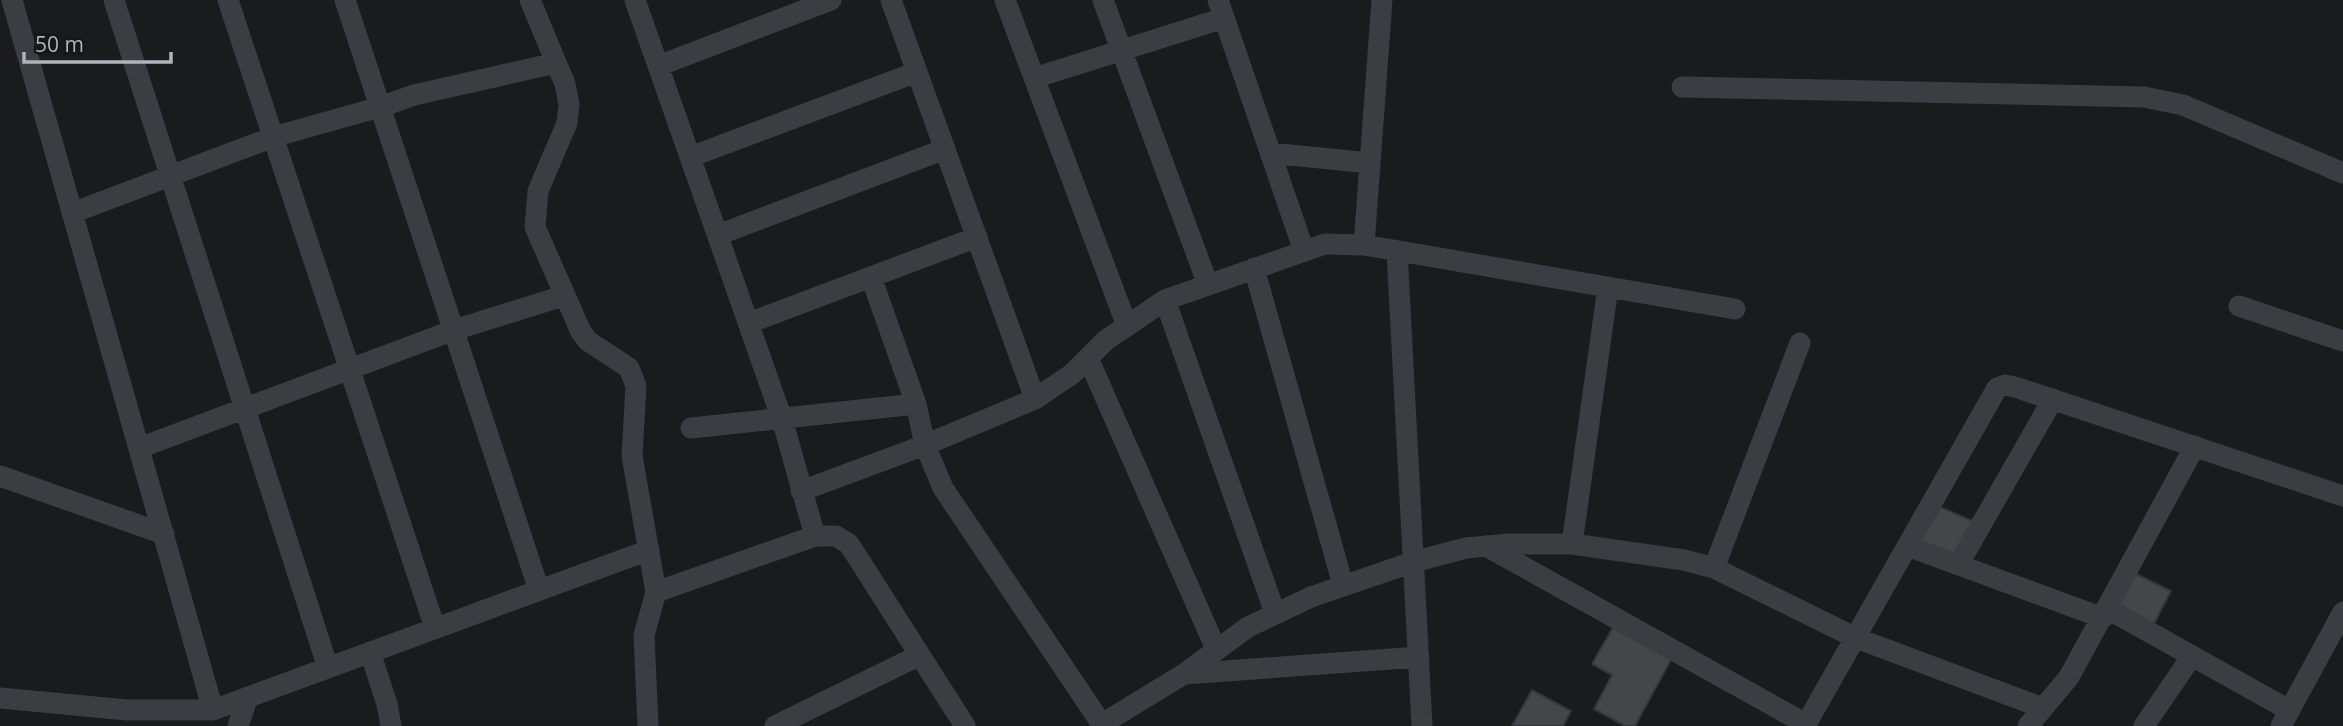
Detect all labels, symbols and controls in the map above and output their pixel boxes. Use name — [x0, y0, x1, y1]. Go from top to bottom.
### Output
scale bar — [24, 21, 172, 65]
text: 50 m — [35, 30, 84, 58]

